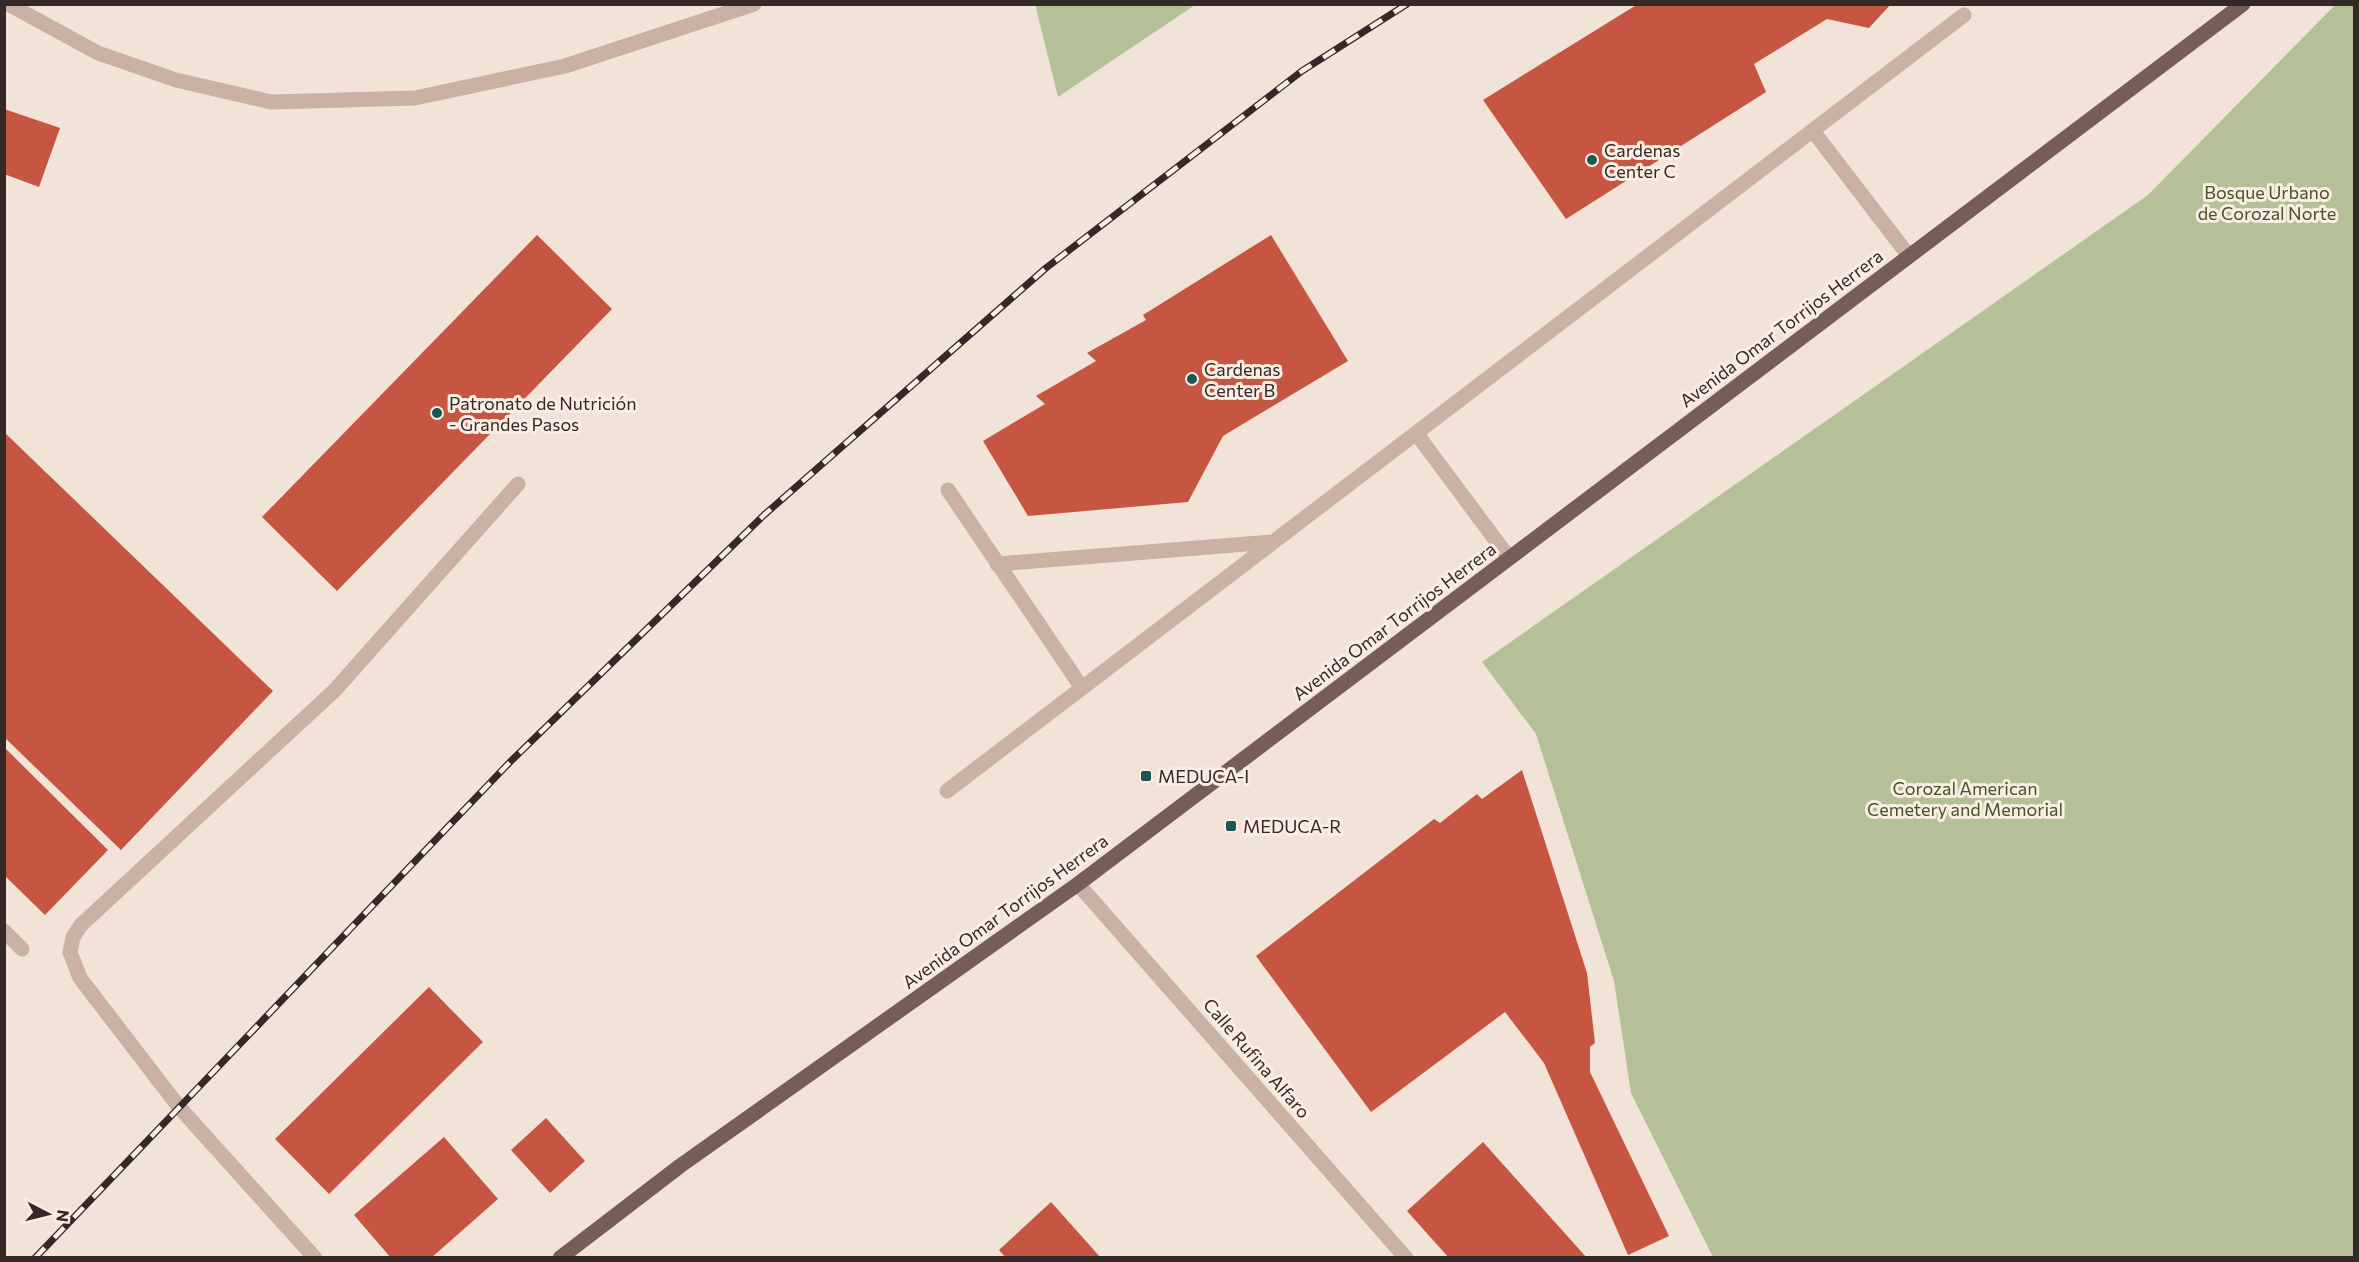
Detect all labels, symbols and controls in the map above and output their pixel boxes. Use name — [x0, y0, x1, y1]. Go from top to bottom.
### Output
place label: Cardenas Center C — [1604, 139, 1680, 182]
marker: Cardenas Center C — [1585, 153, 1599, 167]
park label: Bosque Urbano de Corozal Norte — [2198, 181, 2336, 224]
street label: Avenida Omar Torrijos Herrera — [1675, 244, 1887, 412]
place label: Cardenas Center B — [1204, 358, 1280, 401]
marker: Cardenas Center B — [1185, 372, 1199, 386]
place label: Patronato de Nutrición - Grandes Pasos — [449, 392, 637, 435]
marker: Patronato de Nutrición - Grandes Pasos — [430, 406, 444, 420]
street label: Avenida Omar Torrijos Herrera — [1288, 537, 1500, 705]
place label: MEDUCA-I — [1158, 765, 1249, 787]
marker: MEDUCA-I — [1139, 769, 1153, 783]
park label: Corozal American Cemetery and Memorial — [1867, 777, 2063, 820]
place label: MEDUCA-R — [1243, 815, 1341, 837]
marker: MEDUCA-R — [1224, 819, 1238, 833]
street label: Avenida Omar Torrijos Herrera — [898, 829, 1112, 993]
street label: Calle Rufina Alfaro — [1199, 994, 1315, 1122]
north arrow — [18, 1184, 78, 1244]
text: N — [53, 1209, 74, 1223]

